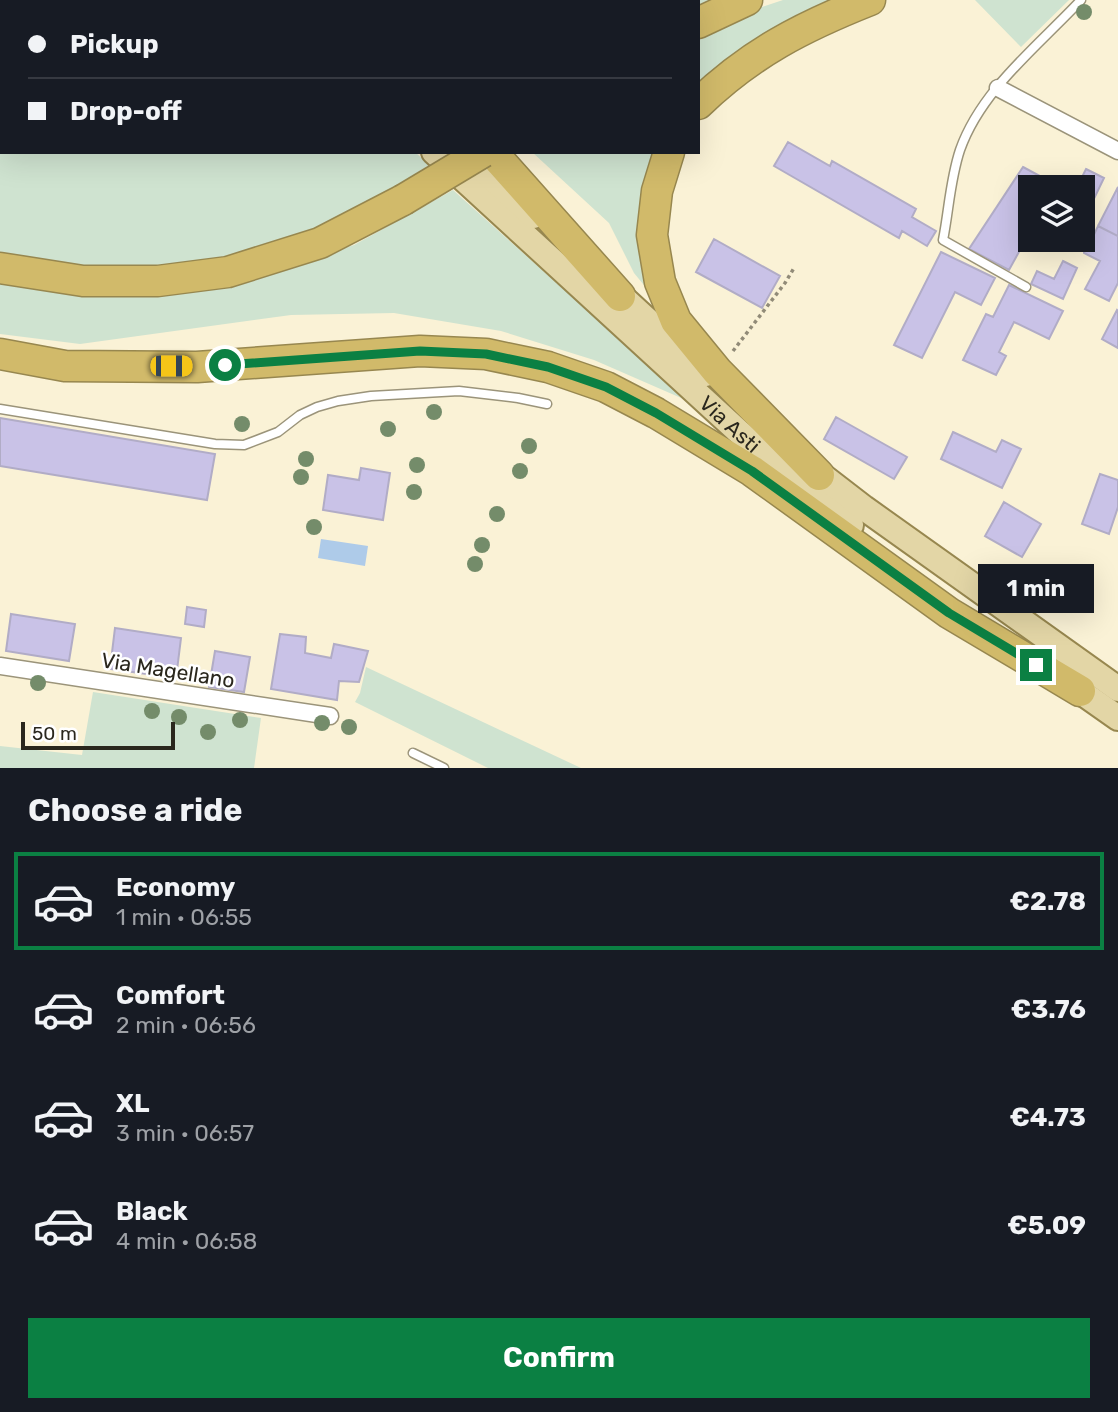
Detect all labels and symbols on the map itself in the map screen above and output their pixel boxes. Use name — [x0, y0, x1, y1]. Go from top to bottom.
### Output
route start — [209, 349, 241, 381]
car — [151, 356, 193, 377]
street label: Via Asti — [695, 390, 766, 457]
callout: 1 min — [978, 564, 1094, 612]
street label: Via Magellano — [100, 647, 236, 693]
route end — [1020, 649, 1052, 681]
scale bar — [21, 719, 175, 751]

